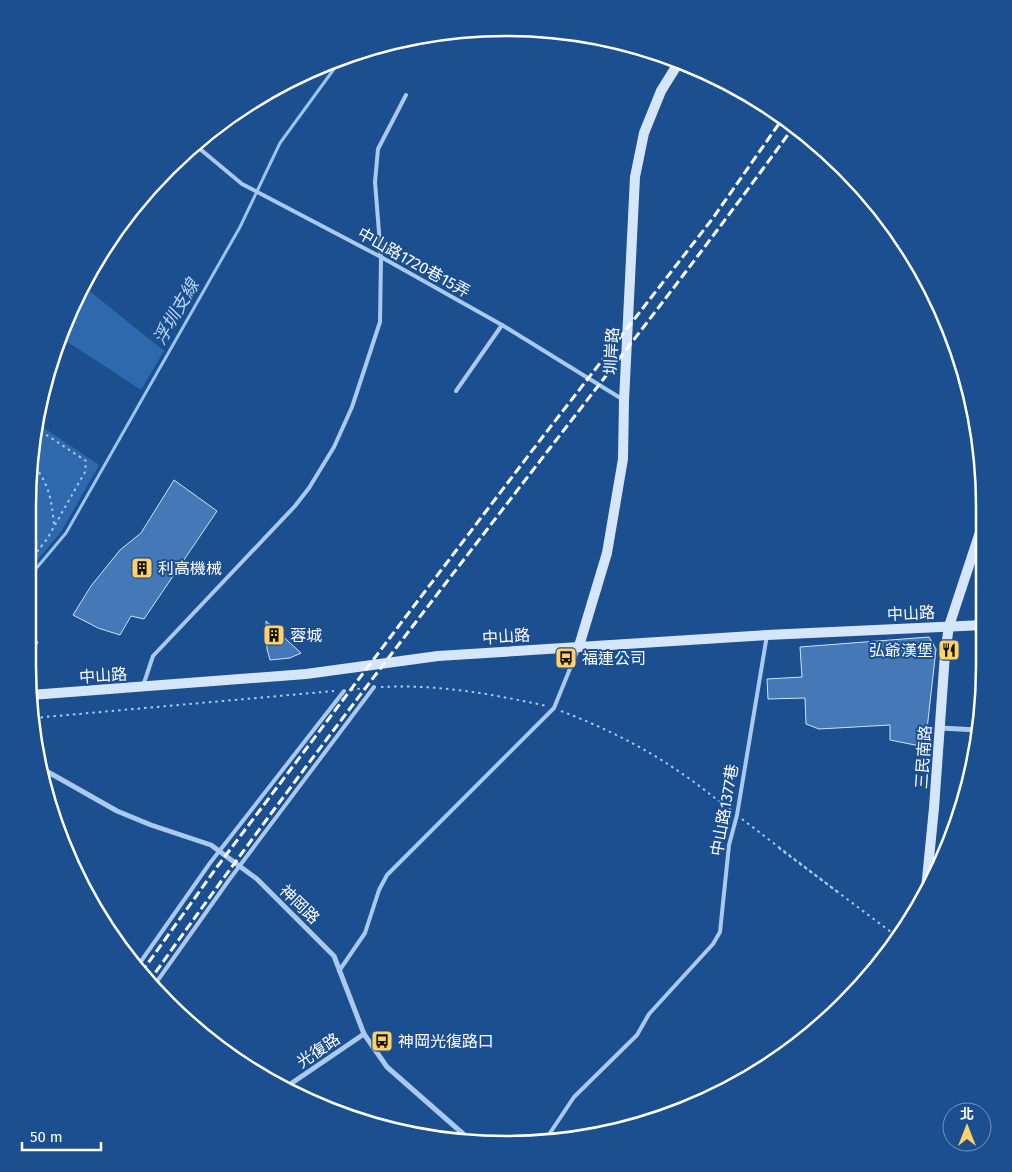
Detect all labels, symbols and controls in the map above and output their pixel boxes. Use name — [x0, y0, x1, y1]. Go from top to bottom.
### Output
street label: 中山路1720巷15弄 — [354, 224, 473, 301]
water label: 浮圳支線 — [148, 274, 205, 349]
street label: 圳岸路 — [601, 327, 622, 375]
building icon: 利高機械 — [130, 556, 154, 580]
place label: 利高機械 — [158, 559, 222, 578]
street label: 中山路 — [887, 603, 935, 624]
building icon: 蓉城 — [262, 623, 286, 647]
street label: 中山路 — [481, 625, 531, 648]
place label: 蓉城 — [290, 626, 322, 645]
restaurant icon: 弘爺漢堡 — [937, 638, 961, 662]
place label: 弘爺漢堡 — [869, 641, 933, 660]
bus stop icon: 福連公司 — [554, 646, 578, 670]
place label: 福連公司 — [582, 649, 646, 668]
street label: 中山路 — [78, 664, 128, 687]
street label: 三民南路 — [912, 724, 935, 790]
street label: 中山路1377巷 — [707, 763, 742, 858]
street label: 神岡路 — [276, 881, 324, 928]
street label: 光復路 — [293, 1029, 343, 1072]
bus stop icon: 神岡光復路口 — [370, 1029, 394, 1053]
place label: 神岡光復路口 — [398, 1032, 494, 1051]
north arrow — [942, 1102, 992, 1152]
text: 北 — [960, 1106, 974, 1123]
scale bar — [22, 1120, 101, 1152]
text: 50 m — [30, 1128, 63, 1146]

